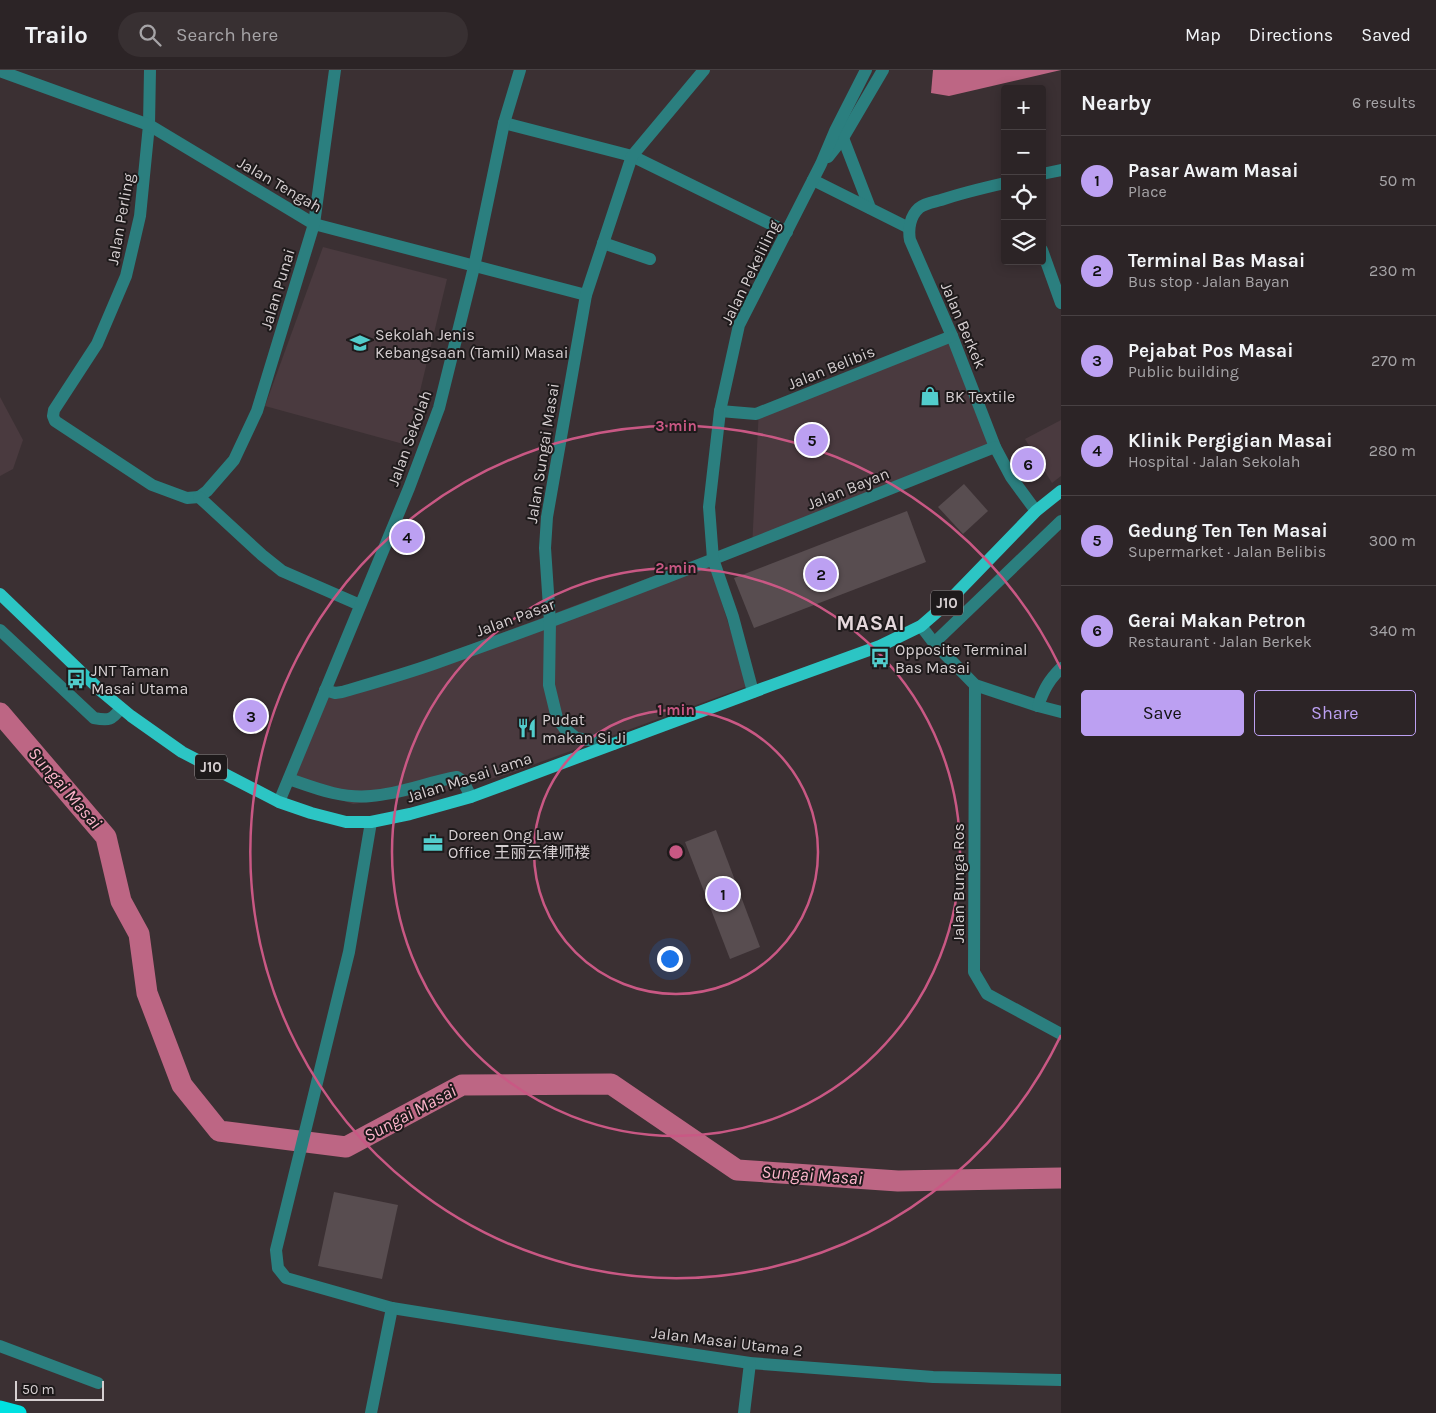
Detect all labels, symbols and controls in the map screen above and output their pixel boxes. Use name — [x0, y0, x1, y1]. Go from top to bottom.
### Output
search box — [118, 12, 468, 57]
text: Trailo — [25, 21, 88, 49]
icon: search — [136, 21, 164, 49]
text: Search here — [176, 24, 278, 46]
text: Map — [1185, 24, 1221, 46]
text: Directions — [1249, 24, 1333, 46]
text: Saved — [1361, 24, 1411, 46]
map controls — [1001, 85, 1046, 265]
button: + — [1001, 85, 1046, 130]
text: Nearby — [1081, 91, 1151, 115]
text: 6 results — [1352, 93, 1416, 112]
button: − — [1001, 130, 1046, 175]
street label: Jalan Tengah — [234, 153, 325, 216]
text: Pasar Awam Masai — [1128, 160, 1298, 182]
text: 1 — [1094, 171, 1100, 190]
text: 50 m — [1379, 171, 1416, 190]
street label: Jalan Perling — [103, 172, 138, 266]
button: locate — [1001, 175, 1046, 220]
text: Place — [1128, 182, 1167, 201]
street label: Jalan Pekeliling — [717, 217, 784, 327]
button: layers — [1001, 220, 1046, 265]
street label: Jalan Punai — [256, 246, 299, 332]
text: Terminal Bas Masai — [1128, 250, 1305, 272]
text: 2 — [1092, 261, 1102, 280]
text: 230 m — [1369, 261, 1416, 280]
text: Bus stop · Jalan Bayan — [1128, 272, 1290, 291]
street label: Jalan Berkek — [937, 279, 990, 371]
place label: Sekolah Jenis Kebangsaan (Tamil) Masai — [375, 325, 569, 362]
school or university icon: Sekolah Jenis Kebangsaan (Tamil) Masai — [349, 332, 371, 354]
text: Pejabat Pos Masai — [1128, 340, 1293, 362]
street label: Jalan Belibis — [785, 341, 877, 394]
text: 3 — [1092, 351, 1102, 370]
text: 270 m — [1371, 351, 1416, 370]
text: Public building — [1128, 362, 1239, 381]
street label: Jalan Sungai Masai — [522, 382, 563, 525]
shop icon: BK Textile — [919, 385, 941, 407]
place label: BK Textile — [945, 387, 1015, 406]
street label: Jalan Sekolah — [383, 388, 436, 489]
text: 3 min — [655, 417, 697, 435]
pin: 5 — [796, 421, 828, 459]
text: Klinik Pergigian Masai — [1128, 430, 1332, 452]
text: 4 — [1092, 441, 1102, 460]
text: 280 m — [1369, 441, 1416, 460]
pin: 6 — [1012, 445, 1044, 483]
text: Hospital · Jalan Sekolah — [1128, 452, 1300, 471]
street label: Jalan Bayan — [804, 463, 892, 514]
pin: 4 — [391, 518, 423, 556]
text: Gedung Ten Ten Masai — [1128, 520, 1328, 542]
text: 5 — [1092, 531, 1102, 550]
text: 300 m — [1369, 531, 1416, 550]
text: Supermarket · Jalan Belibis — [1128, 542, 1326, 561]
pin: 2 — [805, 555, 837, 593]
text: 2 min — [655, 559, 697, 577]
road number: J10 — [931, 590, 963, 616]
street label: Jalan Pasar — [473, 594, 557, 641]
text: Gerai Makan Petron — [1128, 610, 1306, 632]
district label: MASAI — [836, 611, 906, 635]
text: 6 — [1092, 621, 1102, 640]
text: 340 m — [1369, 621, 1416, 640]
text: Restaurant · Jalan Berkek — [1128, 632, 1312, 651]
place label: Opposite Terminal Bas Masai — [895, 640, 1027, 677]
bus stop icon: Opposite Terminal Bas Masai — [869, 647, 891, 669]
place label: JNT Taman Masai Utama — [91, 661, 188, 698]
bus stop icon: JNT Taman Masai Utama — [65, 668, 87, 690]
button: Save — [1081, 690, 1244, 736]
button: Share — [1254, 690, 1416, 736]
pin: 3 — [235, 697, 267, 735]
text: 1 min — [657, 701, 695, 719]
place label: Pudat makan Si Ji — [542, 710, 627, 747]
restaurant icon: Pudat makan Si Ji — [516, 717, 538, 739]
water label: Sungai Masai — [23, 742, 107, 834]
street label: Jalan Masai Lama — [404, 748, 534, 807]
road number: J10 — [195, 754, 227, 780]
street label: Jalan Bunga Ros — [949, 823, 968, 943]
place label: Doreen Ong Law Office 王丽云律师楼 — [448, 825, 590, 862]
office icon: Doreen Ong Law Office 王丽云律师楼 — [422, 832, 444, 854]
centre of rings — [667, 843, 685, 861]
pin: 1 — [707, 875, 739, 913]
your location — [657, 946, 683, 972]
water label: Sungai Masai — [360, 1079, 460, 1147]
water label: Sungai Masai — [761, 1160, 864, 1190]
street label: Jalan Masai Utama 2 — [650, 1323, 804, 1360]
scale bar — [15, 1378, 104, 1401]
text: 50 m — [22, 1381, 55, 1398]

